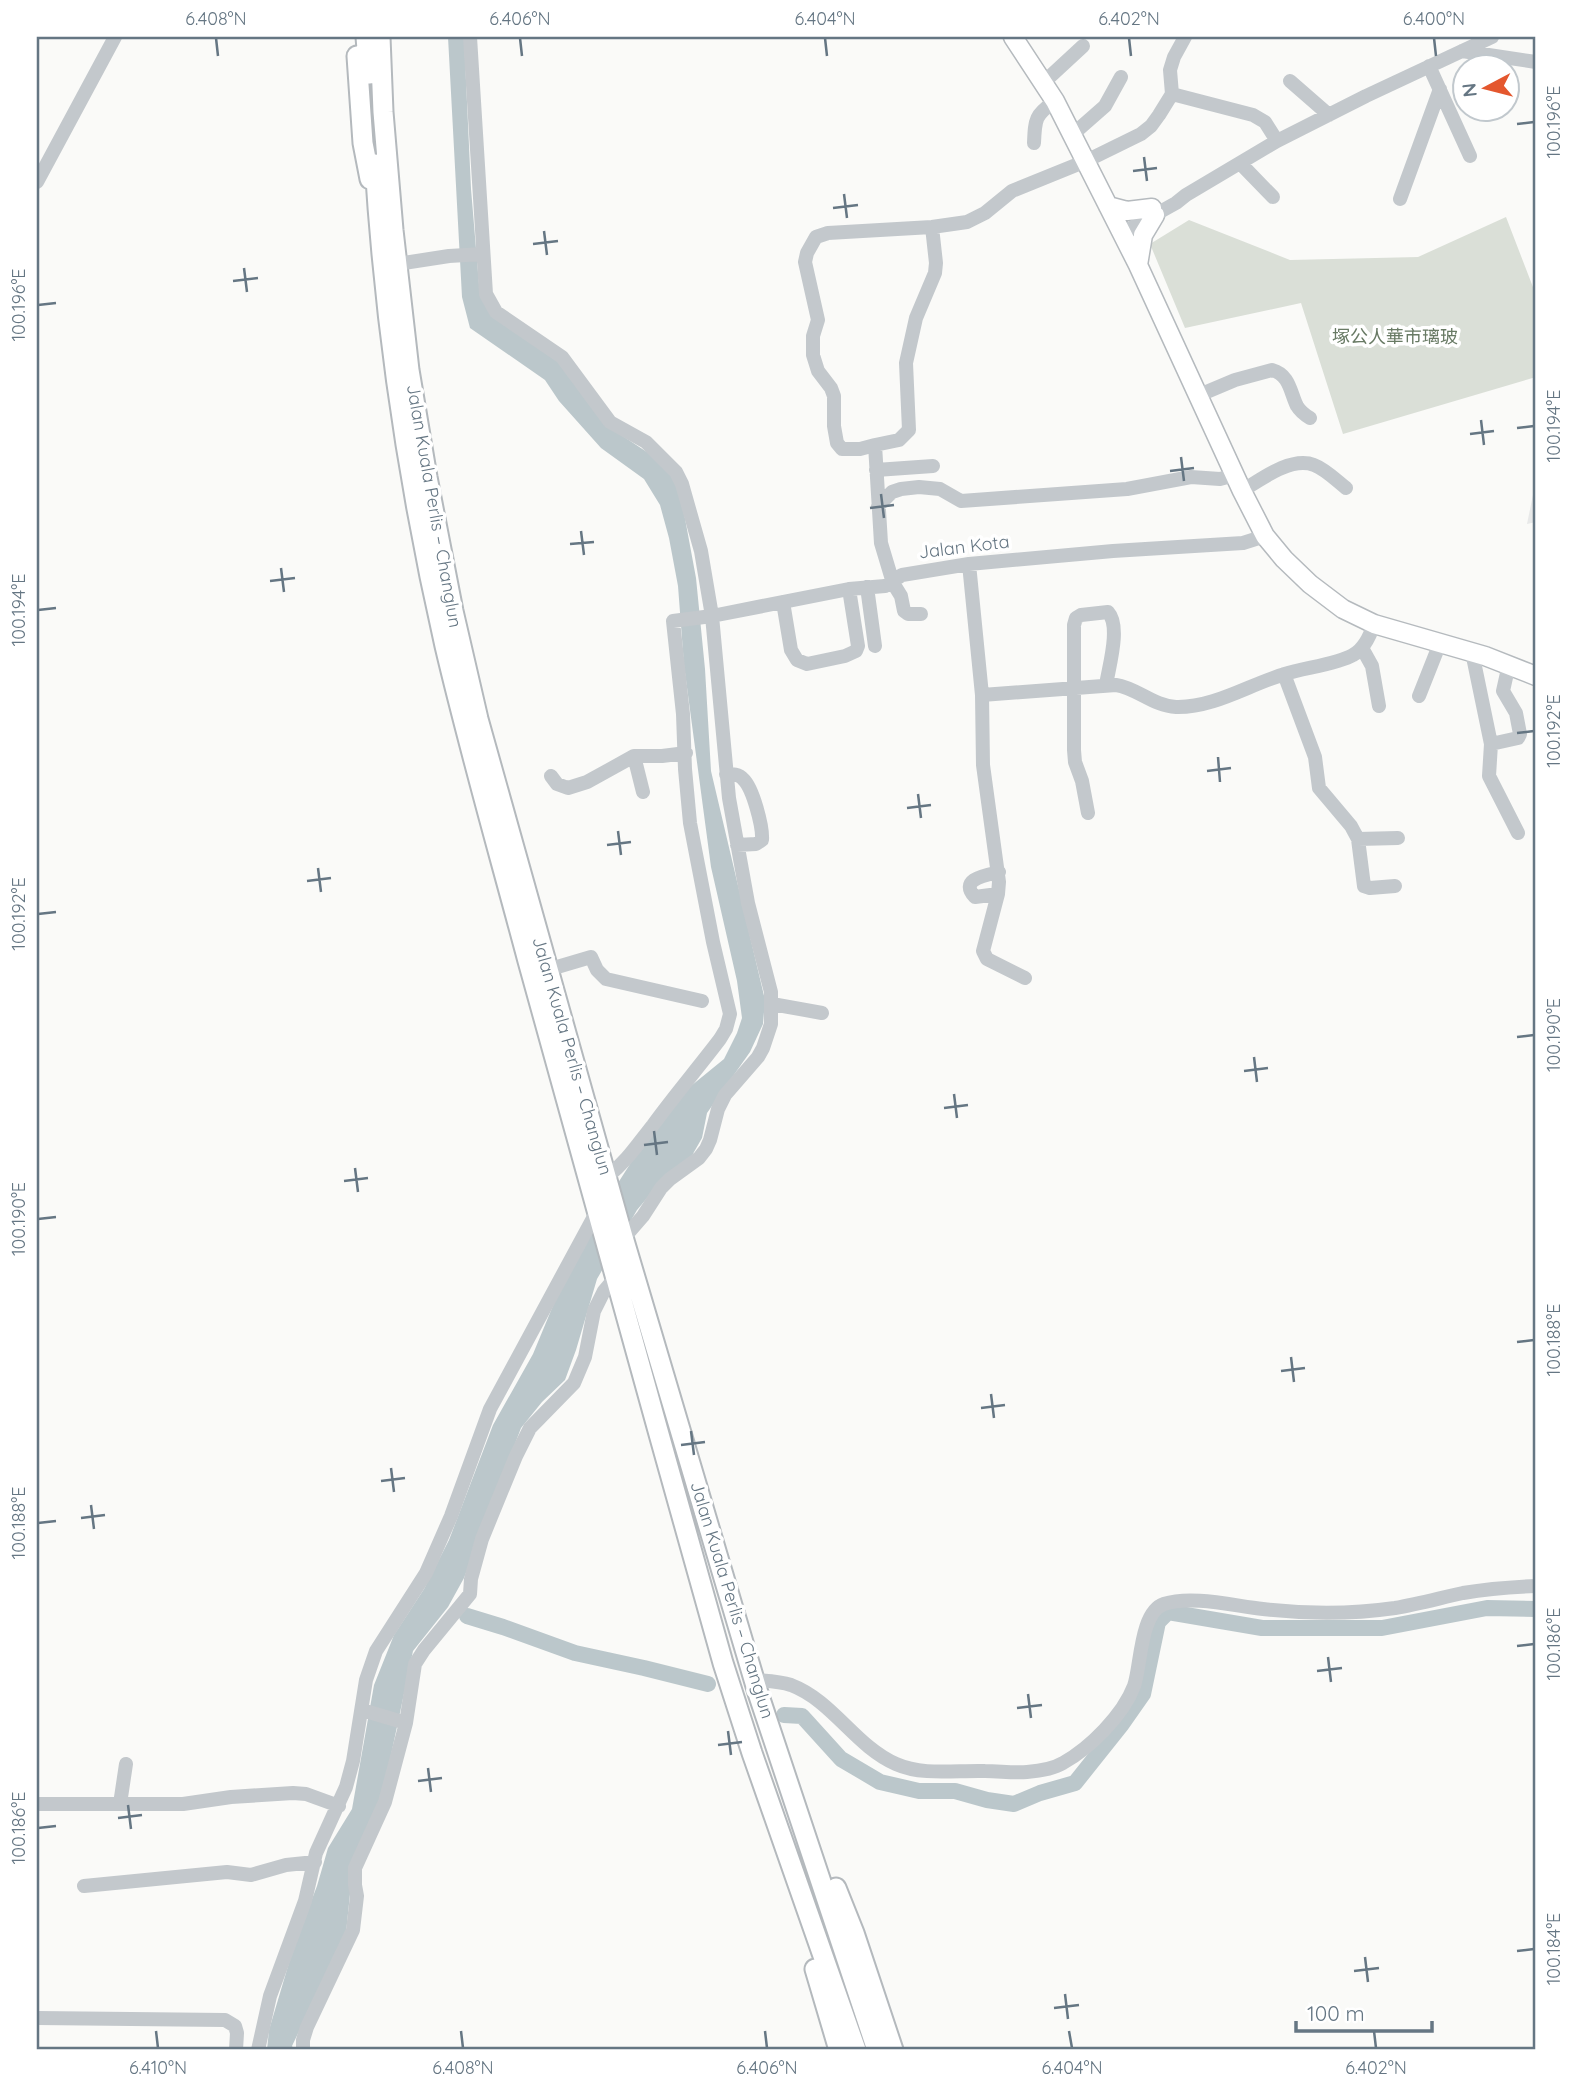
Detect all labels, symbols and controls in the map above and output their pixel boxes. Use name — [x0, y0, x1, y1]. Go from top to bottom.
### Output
text: 6.408°N — [185, 7, 247, 30]
text: 6.406°N — [489, 7, 551, 30]
text: 6.404°N — [794, 7, 856, 30]
text: 6.402°N — [1098, 7, 1160, 30]
text: 6.400°N — [1403, 7, 1465, 30]
north arrow — [1450, 52, 1520, 122]
text: N — [1456, 82, 1482, 98]
text: 100.196°E — [1542, 85, 1565, 159]
text: 100.196°E — [7, 268, 30, 342]
park label: 塚公人華市璃玻 — [1332, 325, 1458, 348]
street label: Jalan Kuala Perlis – Changlun — [402, 382, 467, 630]
text: 100.194°E — [1542, 390, 1565, 462]
street label: Jalan Kota — [917, 530, 1011, 563]
text: 100.194°E — [7, 574, 30, 646]
text: 100.192°E — [1542, 694, 1565, 768]
text: 100.192°E — [7, 877, 30, 951]
street label: Jalan Kuala Perlis – Changlun — [527, 934, 618, 1178]
text: 100.190°E — [1542, 998, 1565, 1072]
text: 100.190°E — [7, 1182, 30, 1256]
text: 100.188°E — [1542, 1304, 1565, 1376]
street label: Jalan Kuala Perlis – Changlun — [685, 1478, 780, 1721]
text: 100.188°E — [7, 1487, 30, 1559]
text: 100.186°E — [1542, 1608, 1565, 1680]
text: 100.186°E — [7, 1792, 30, 1864]
text: 100.184°E — [1542, 1913, 1565, 1985]
scale bar — [1296, 1989, 1433, 2033]
text: 100 m — [1307, 2000, 1365, 2026]
text: 6.410°N — [129, 2056, 187, 2079]
text: 6.408°N — [432, 2056, 494, 2079]
text: 6.406°N — [736, 2056, 798, 2079]
text: 6.404°N — [1041, 2056, 1103, 2079]
text: 6.402°N — [1345, 2056, 1407, 2079]

